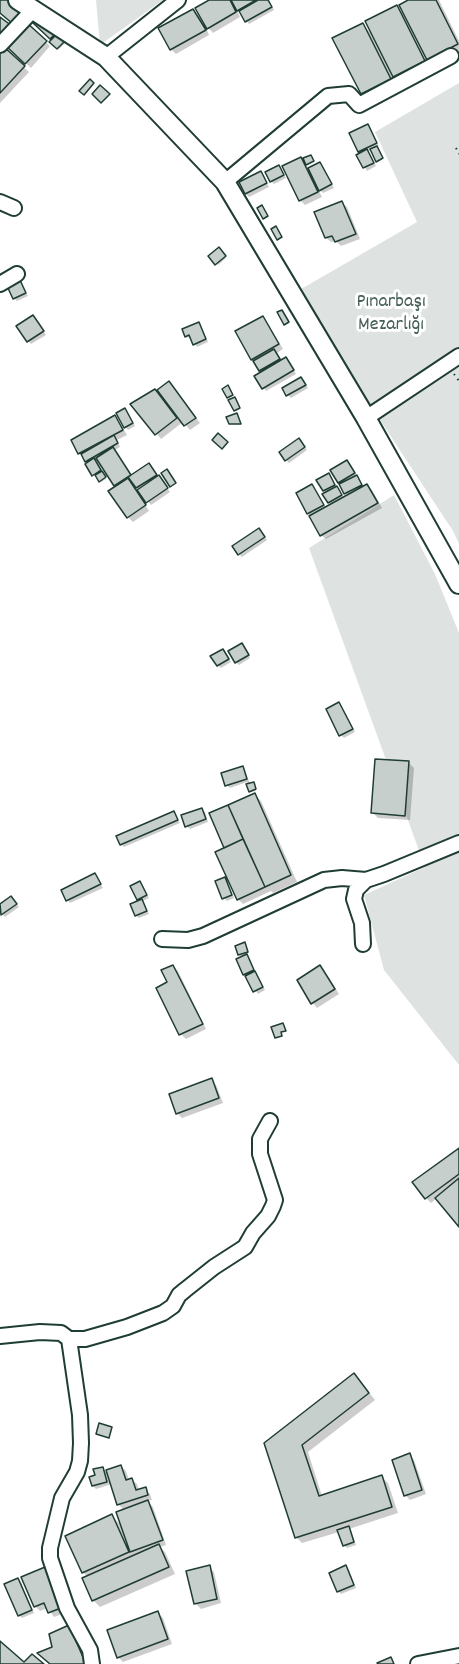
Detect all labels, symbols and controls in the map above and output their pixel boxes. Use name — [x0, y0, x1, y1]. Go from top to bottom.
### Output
park label: Pınarbaşı Mezarlığı — [356, 291, 426, 338]

